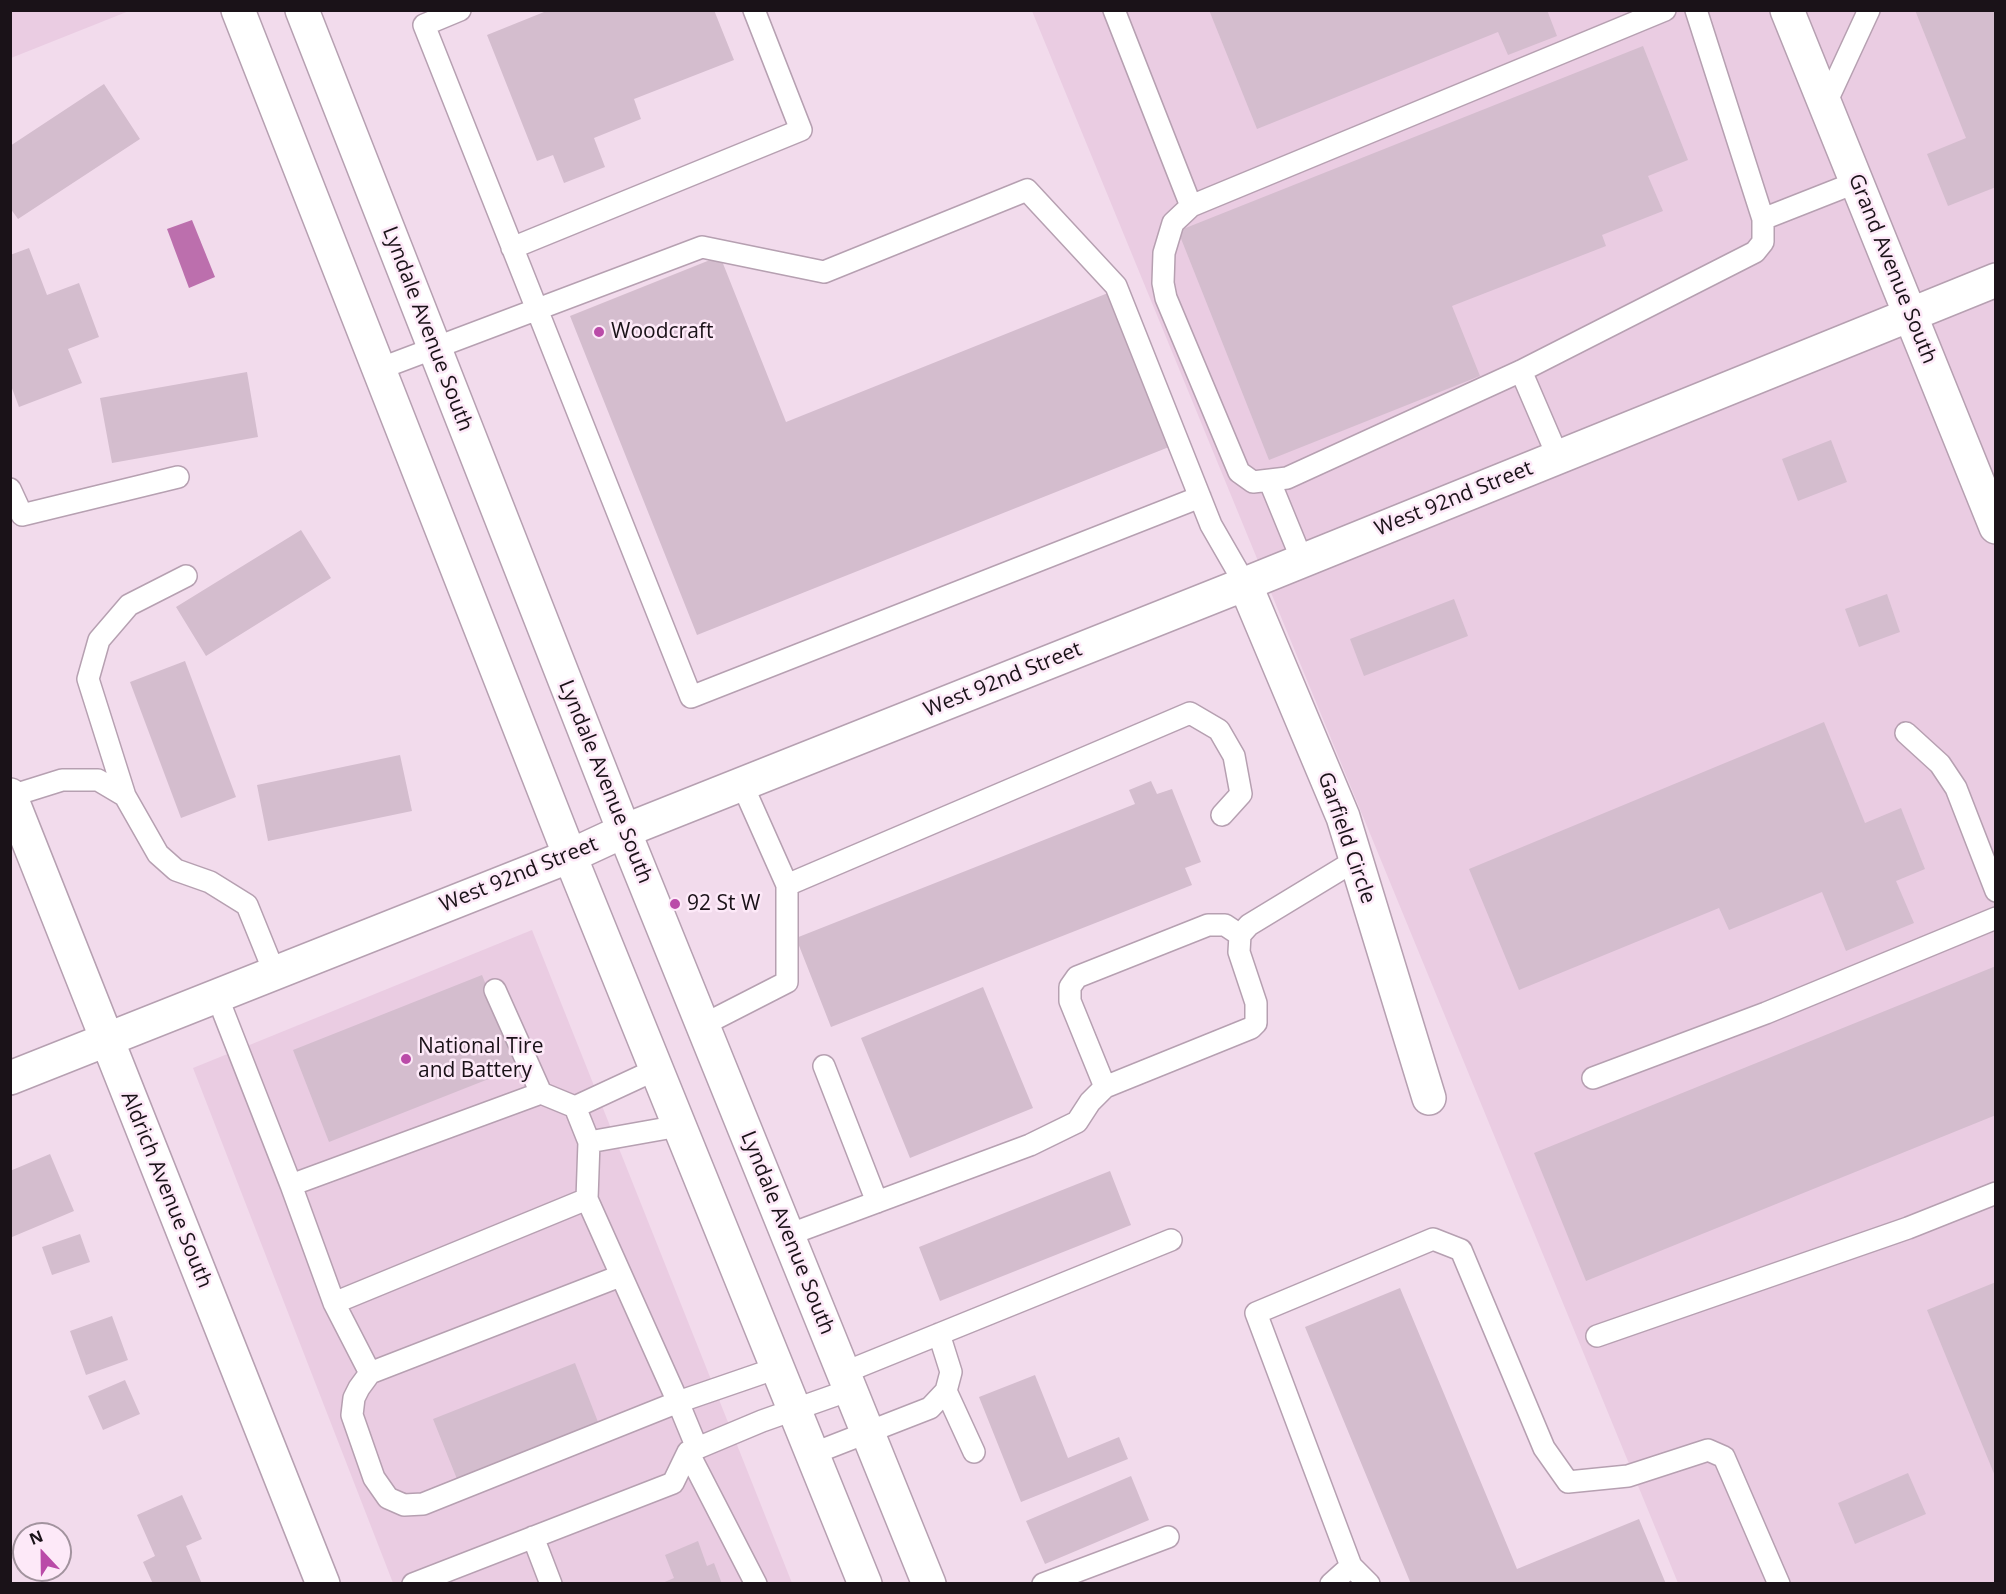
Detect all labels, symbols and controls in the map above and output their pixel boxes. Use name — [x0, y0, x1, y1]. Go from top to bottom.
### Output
street label: Grand Avenue South — [1842, 170, 1942, 368]
street label: Lyndale Avenue South — [376, 223, 478, 435]
place label: Woodcraft — [611, 319, 713, 345]
marker: Woodcraft — [592, 325, 606, 339]
street label: West 92nd Street — [1371, 456, 1537, 542]
street label: West 92nd Street — [920, 637, 1086, 723]
street label: Lyndale Avenue South — [553, 677, 657, 887]
street label: Garfield Circle — [1312, 769, 1380, 907]
street label: West 92nd Street — [436, 832, 602, 918]
place label: 92 St W — [687, 891, 760, 917]
marker: 92 St W — [668, 897, 682, 911]
place label: National Tire and Battery — [418, 1034, 543, 1084]
marker: National Tire and Battery — [399, 1052, 413, 1066]
street label: Aldrich Avenue South — [115, 1088, 217, 1292]
street label: Lyndale Avenue South — [735, 1128, 839, 1338]
north arrow — [12, 1522, 72, 1582]
text: N — [26, 1525, 46, 1550]

